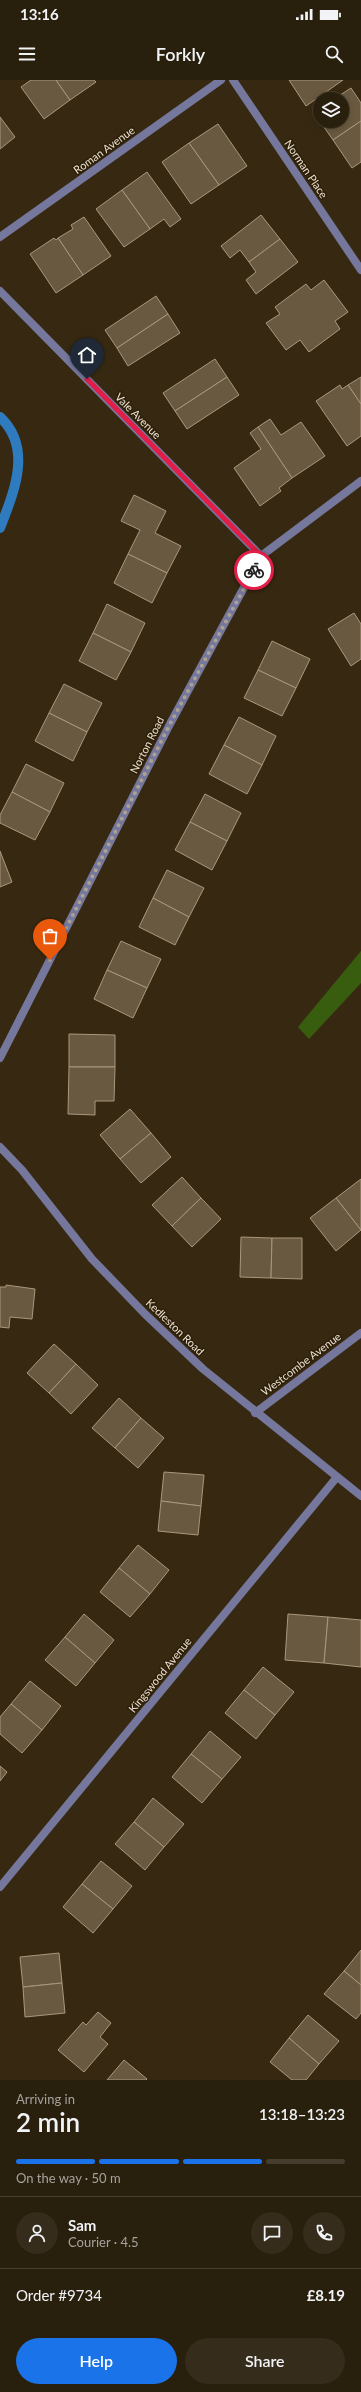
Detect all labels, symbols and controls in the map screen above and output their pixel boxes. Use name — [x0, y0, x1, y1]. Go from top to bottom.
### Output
text: 13:16 — [20, 5, 59, 23]
icon: menu — [16, 43, 38, 65]
text: Forkly — [156, 43, 205, 65]
icon: search — [323, 43, 345, 65]
map controls — [313, 92, 349, 128]
button: layers — [313, 92, 349, 128]
street label: Roman Avenue — [71, 123, 137, 176]
street label: Norman Place — [282, 137, 331, 201]
pin — [70, 338, 104, 379]
icon: home — [76, 344, 98, 366]
street label: Vale Avenue — [113, 390, 164, 441]
courier — [234, 550, 274, 590]
icon: bike — [243, 559, 265, 581]
street label: Norton Road — [127, 714, 166, 775]
pin — [33, 919, 67, 960]
icon: bag — [39, 925, 61, 947]
street label: Kedleston Road — [144, 1296, 207, 1358]
street label: Westcombe Avenue — [258, 1329, 343, 1398]
street label: Kingswood Avenue — [125, 1634, 194, 1715]
text: Arriving in — [16, 2091, 75, 2107]
text: 13:18–13:23 — [259, 2105, 345, 2123]
text: 2 min — [16, 2106, 80, 2138]
text: On the way · 50 m — [16, 2170, 121, 2186]
button: person — [16, 2212, 58, 2254]
button: chat — [251, 2212, 293, 2254]
button: phone — [303, 2212, 345, 2254]
text: Sam — [68, 2216, 96, 2234]
text: Courier · 4.5 — [68, 2234, 139, 2250]
text: Order #9734 — [16, 2286, 102, 2304]
text: £8.19 — [307, 2286, 345, 2304]
button: Help — [16, 2338, 177, 2384]
button: Share — [185, 2338, 345, 2384]

